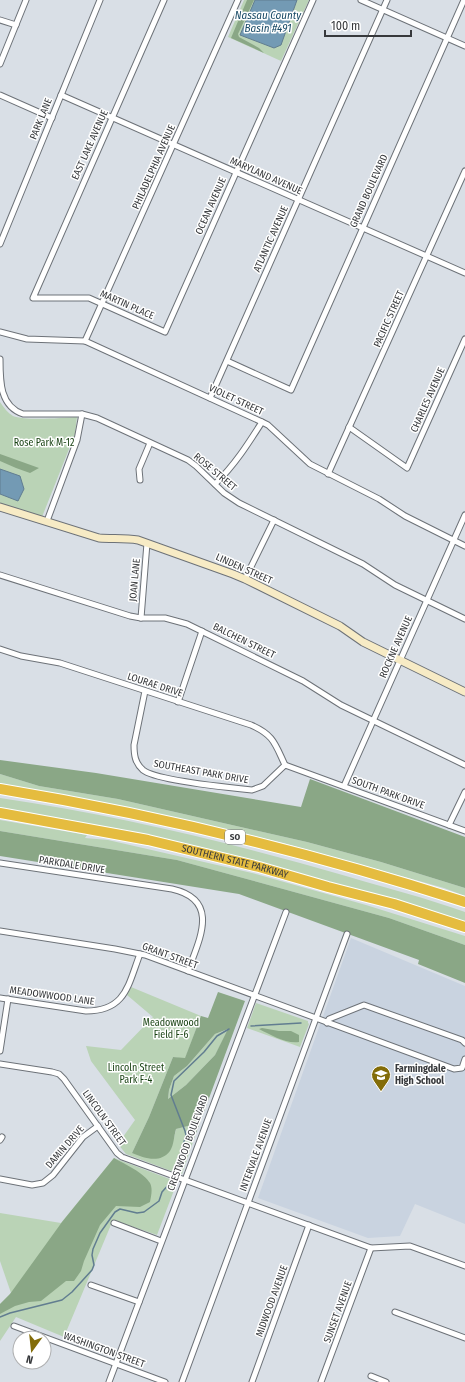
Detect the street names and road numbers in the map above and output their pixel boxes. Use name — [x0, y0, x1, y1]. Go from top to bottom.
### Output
street label: PARK LANE — [27, 96, 55, 141]
street label: EAST LAKE AVENUE — [69, 108, 111, 182]
street label: PHILADELPHIA AVENUE — [130, 122, 178, 211]
street label: GRAND BOULEVARD — [347, 152, 391, 229]
street label: MARYLAND AVENUE — [228, 155, 304, 197]
street label: OCEAN AVENUE — [193, 175, 229, 236]
street label: ATLANTIC AVENUE — [251, 204, 291, 274]
street label: MARTIN PLACE — [98, 288, 156, 322]
street label: PACIFIC STREET — [371, 288, 407, 349]
street label: CHARLES AVENUE — [408, 365, 448, 434]
street label: VIOLET STREET — [207, 382, 266, 418]
street label: ROSE STREET — [191, 451, 239, 494]
street label: LINDEN STREET — [214, 551, 275, 587]
street label: JOAN LANE — [127, 558, 143, 602]
street label: ROCKNE AVENUE — [377, 614, 415, 680]
street label: BALCHEN STREET — [211, 621, 277, 661]
street label: LOURAE DRIVE — [126, 670, 185, 700]
street label: SOUTHEAST PARK DRIVE — [153, 758, 250, 786]
street label: SOUTH PARK DRIVE — [350, 774, 426, 812]
road number: SO — [225, 830, 245, 844]
street label: SOUTHERN STATE PARKWAY — [180, 842, 290, 881]
street label: PARKDALE DRIVE — [38, 854, 106, 876]
street label: GRANT STREET — [141, 940, 200, 972]
street label: MEADOWWOOD LANE — [9, 984, 95, 1008]
street label: LINCOLN STREET — [80, 1088, 128, 1149]
street label: CRESTWOOD BOULEVARD — [165, 1093, 211, 1192]
street label: INTERVALE AVENUE — [237, 1117, 275, 1193]
street label: DAMIN DRIVE — [43, 1123, 87, 1171]
street label: MIDWOOD AVENUE — [253, 1263, 291, 1338]
street label: SUNSET AVENUE — [321, 1279, 355, 1345]
street label: WASHINGTON STREET — [62, 1330, 147, 1370]

